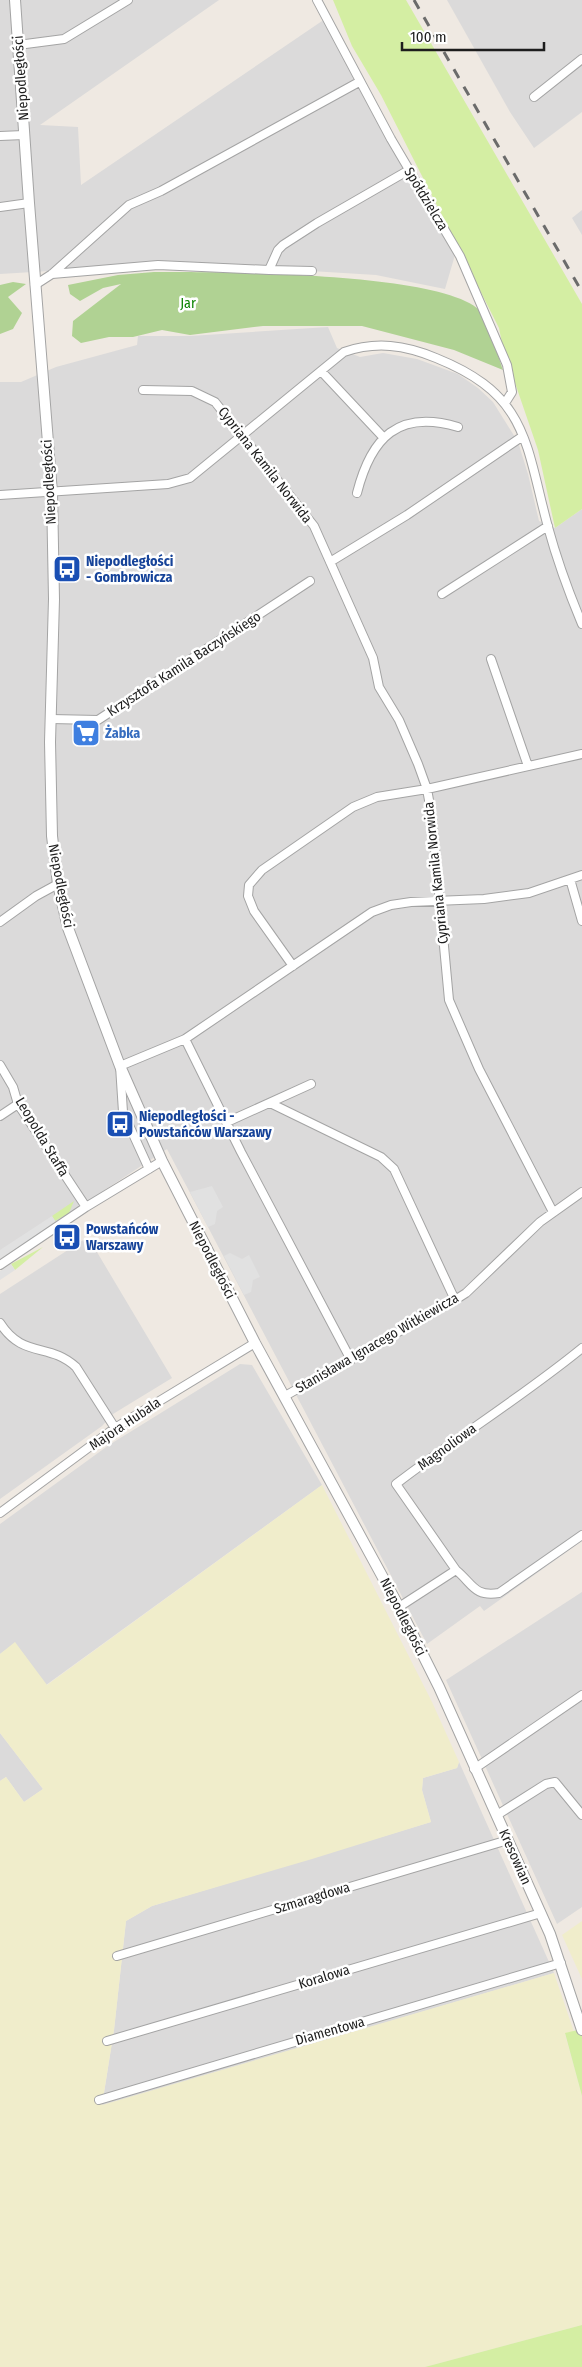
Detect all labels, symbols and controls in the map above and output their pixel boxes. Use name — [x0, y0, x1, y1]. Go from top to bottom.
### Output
scale bar — [402, 20, 544, 52]
text: 100 m — [410, 28, 447, 46]
street label: Niepodległości — [10, 35, 32, 121]
street label: Spółdzielcza — [400, 164, 452, 234]
park label: Jar — [180, 295, 196, 312]
street label: Cypriana Kamila Norwida — [214, 403, 316, 527]
street label: Niepodległości — [38, 439, 60, 525]
place label: Niepodległości - Gombrowicza — [86, 553, 174, 586]
bus stop icon: Niepodległości - Gombrowicza — [52, 554, 82, 584]
street label: Krzysztofa Kamila Baczyńskiego — [104, 608, 264, 720]
supermarket icon: Żabka — [71, 718, 101, 748]
place label: Żabka — [105, 724, 140, 742]
street label: Cypriana Kamila Norwida — [420, 801, 452, 945]
street label: Niepodległości — [45, 843, 77, 929]
street label: Leopolda Staffa — [12, 1094, 72, 1180]
place label: Niepodległości - Powstańców Warszawy — [139, 1108, 272, 1141]
bus stop icon: Niepodległości - Powstańców Warszawy — [105, 1109, 135, 1139]
street label: Niepodległości — [185, 1218, 239, 1302]
place label: Powstańców Warszawy — [86, 1221, 159, 1254]
bus stop icon: Powstańców Warszawy — [52, 1222, 82, 1252]
street label: Stanisława Ignacego Witkiewicza — [292, 1289, 462, 1397]
street label: Majora Hubala — [86, 1394, 164, 1454]
street label: Magnoliowa — [414, 1420, 480, 1474]
street label: Niepodległości — [376, 1575, 430, 1659]
street label: Kresowian — [495, 1827, 535, 1887]
street label: Szmaragdowa — [272, 1878, 352, 1918]
street label: Koralowa — [296, 1961, 352, 1993]
street label: Diamentowa — [293, 2013, 367, 2049]

